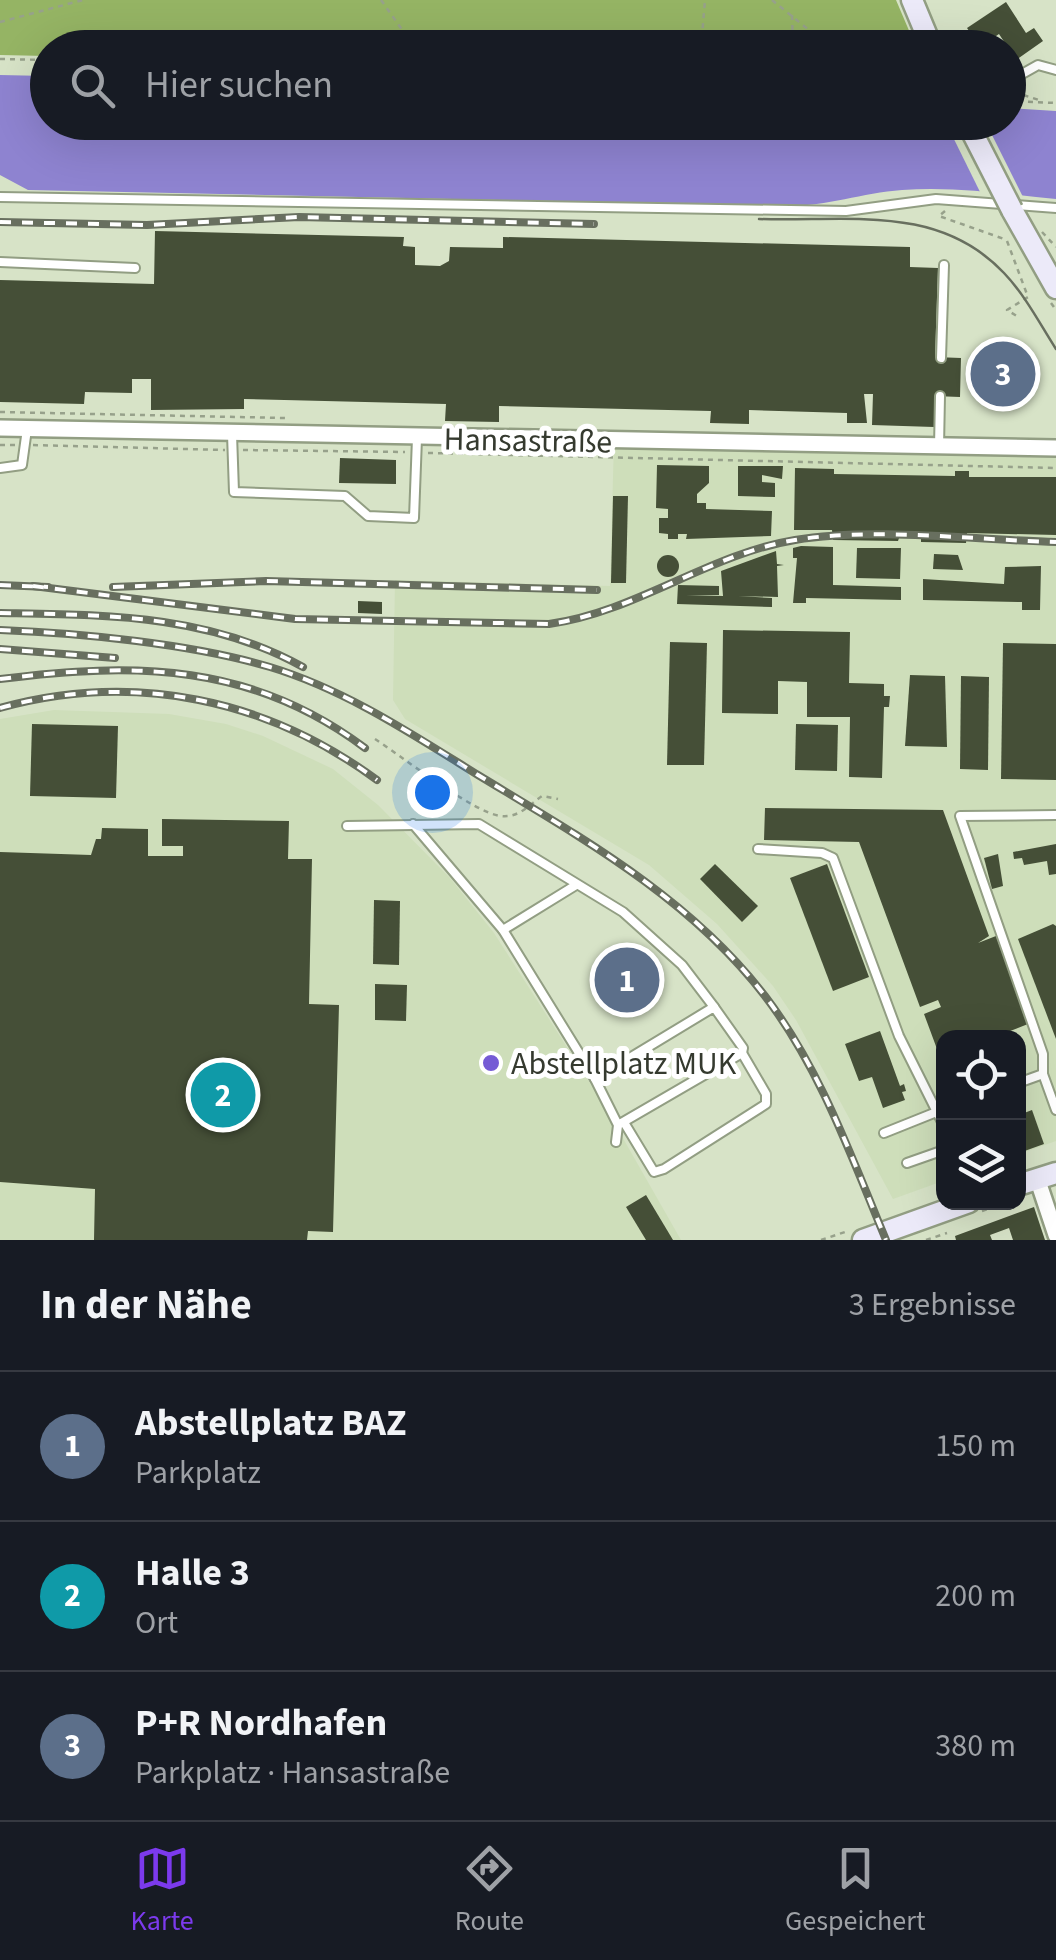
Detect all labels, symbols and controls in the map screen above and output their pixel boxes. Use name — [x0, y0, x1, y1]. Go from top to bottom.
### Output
search box — [30, 30, 1026, 140]
icon: search — [65, 58, 120, 113]
text: Hier suchen — [145, 58, 333, 112]
pin: 3 — [970, 336, 1036, 412]
street label: Hansastraße — [443, 417, 613, 465]
your location — [407, 767, 458, 818]
pin: 1 — [594, 942, 660, 1018]
map controls — [936, 1030, 1026, 1210]
button: locate — [936, 1030, 1026, 1120]
place label: Abstellplatz MUK — [511, 1041, 737, 1087]
marker: Abstellplatz MUK — [480, 1052, 502, 1074]
pin: 2 — [190, 1058, 256, 1132]
button: layers — [936, 1120, 1026, 1210]
text: In der Nähe — [40, 1275, 252, 1335]
text: 3 Ergebnisse — [849, 1282, 1016, 1328]
text: Abstellplatz BAZ — [135, 1396, 407, 1450]
text: 1 — [64, 1423, 81, 1469]
text: 150 m — [935, 1423, 1016, 1469]
text: Parkplatz — [135, 1450, 261, 1496]
text: Halle 3 — [135, 1546, 250, 1600]
text: 2 — [64, 1573, 81, 1619]
text: 200 m — [935, 1573, 1016, 1619]
text: Ort — [135, 1600, 178, 1646]
text: P+R Nordhafen — [135, 1696, 387, 1750]
text: 3 — [64, 1723, 81, 1769]
text: 380 m — [935, 1723, 1016, 1769]
text: Parkplatz · Hansastraße — [135, 1750, 450, 1796]
tab: Karte — [131, 1841, 194, 1941]
tab: Route — [455, 1841, 524, 1941]
tab: Gespeichert — [785, 1841, 925, 1941]

